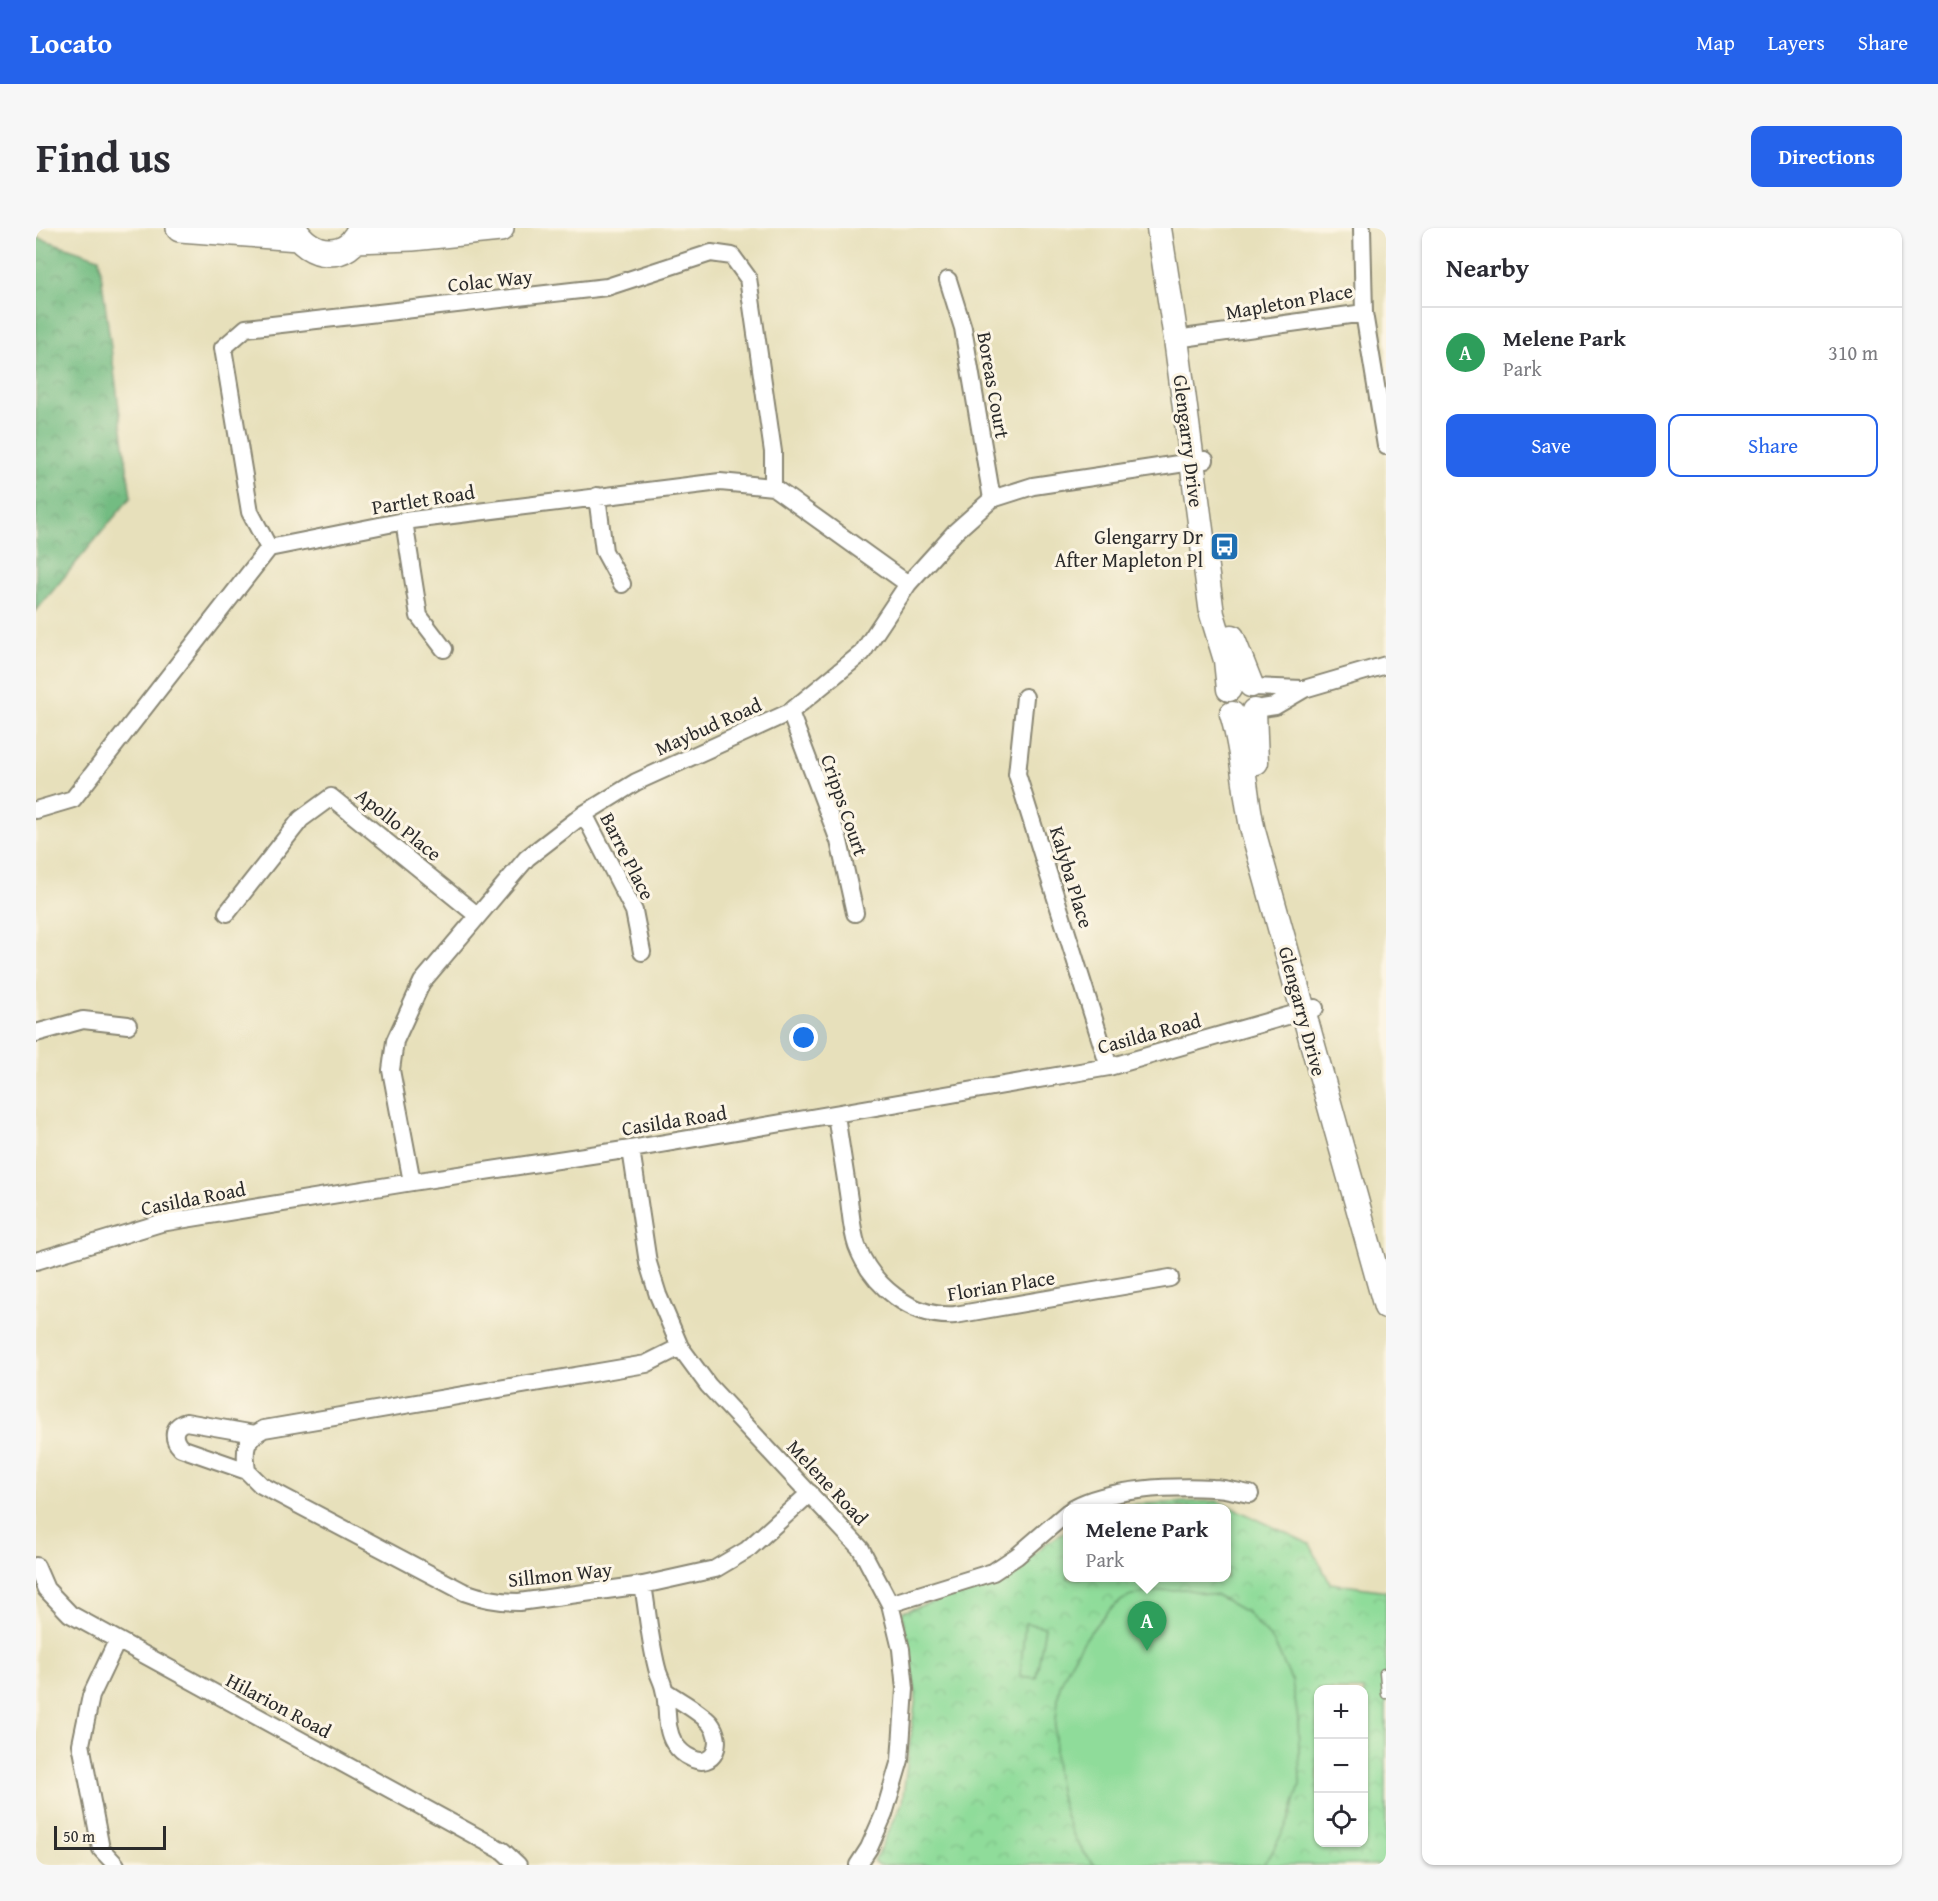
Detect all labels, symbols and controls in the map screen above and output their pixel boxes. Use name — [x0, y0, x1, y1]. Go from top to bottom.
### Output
text: Locato — [30, 22, 112, 63]
text: Map — [1696, 27, 1735, 58]
text: Layers — [1768, 27, 1825, 58]
text: Share — [1858, 27, 1908, 58]
text: Find us — [36, 126, 171, 187]
button: Directions — [1751, 126, 1902, 187]
text: Nearby — [1446, 248, 1529, 287]
street label: Colac Way — [446, 261, 534, 299]
street label: Mapleton Place — [1223, 276, 1355, 326]
text: Melene Park — [1503, 322, 1626, 354]
street label: Boreas Court — [970, 329, 1018, 441]
text: A — [1459, 338, 1472, 367]
text: 310 m — [1828, 338, 1878, 367]
text: Park — [1503, 354, 1542, 383]
street label: Glengarry Drive — [1166, 373, 1212, 509]
button: Save — [1446, 414, 1656, 477]
button: Share — [1668, 414, 1878, 477]
street label: Partlet Road — [369, 477, 477, 521]
place label: Glengarry Dr After Mapleton Pl — [1054, 522, 1203, 574]
bus stop icon: Glengarry Dr After Mapleton Pl — [1208, 531, 1240, 563]
street label: Maybud Road — [650, 689, 766, 762]
street label: Cripps Court — [814, 750, 876, 860]
street label: Apollo Place — [350, 780, 448, 868]
street label: Barre Place — [594, 807, 662, 905]
street label: Kalyba Place — [1043, 822, 1101, 932]
street label: Glengarry Drive — [1272, 943, 1334, 1079]
street label: Casilda Road — [1094, 1005, 1204, 1061]
your location — [789, 1023, 818, 1052]
street label: Casilda Road — [619, 1097, 729, 1143]
street label: Casilda Road — [138, 1174, 248, 1222]
street label: Florian Place — [945, 1262, 1057, 1308]
street label: Melene Road — [781, 1433, 876, 1531]
popup — [1063, 1504, 1231, 1582]
text: Melene Park — [1086, 1513, 1208, 1545]
text: Park — [1086, 1545, 1124, 1574]
street label: Sillmon Way — [507, 1554, 613, 1594]
pin: A — [1128, 1602, 1166, 1651]
street label: Hilarion Road — [221, 1665, 337, 1745]
map controls — [1314, 1685, 1368, 1847]
button: + — [1314, 1685, 1368, 1739]
button: − — [1314, 1739, 1368, 1793]
button: locate — [1314, 1793, 1368, 1847]
scale bar — [54, 1823, 166, 1850]
text: 50 m — [63, 1824, 95, 1848]

